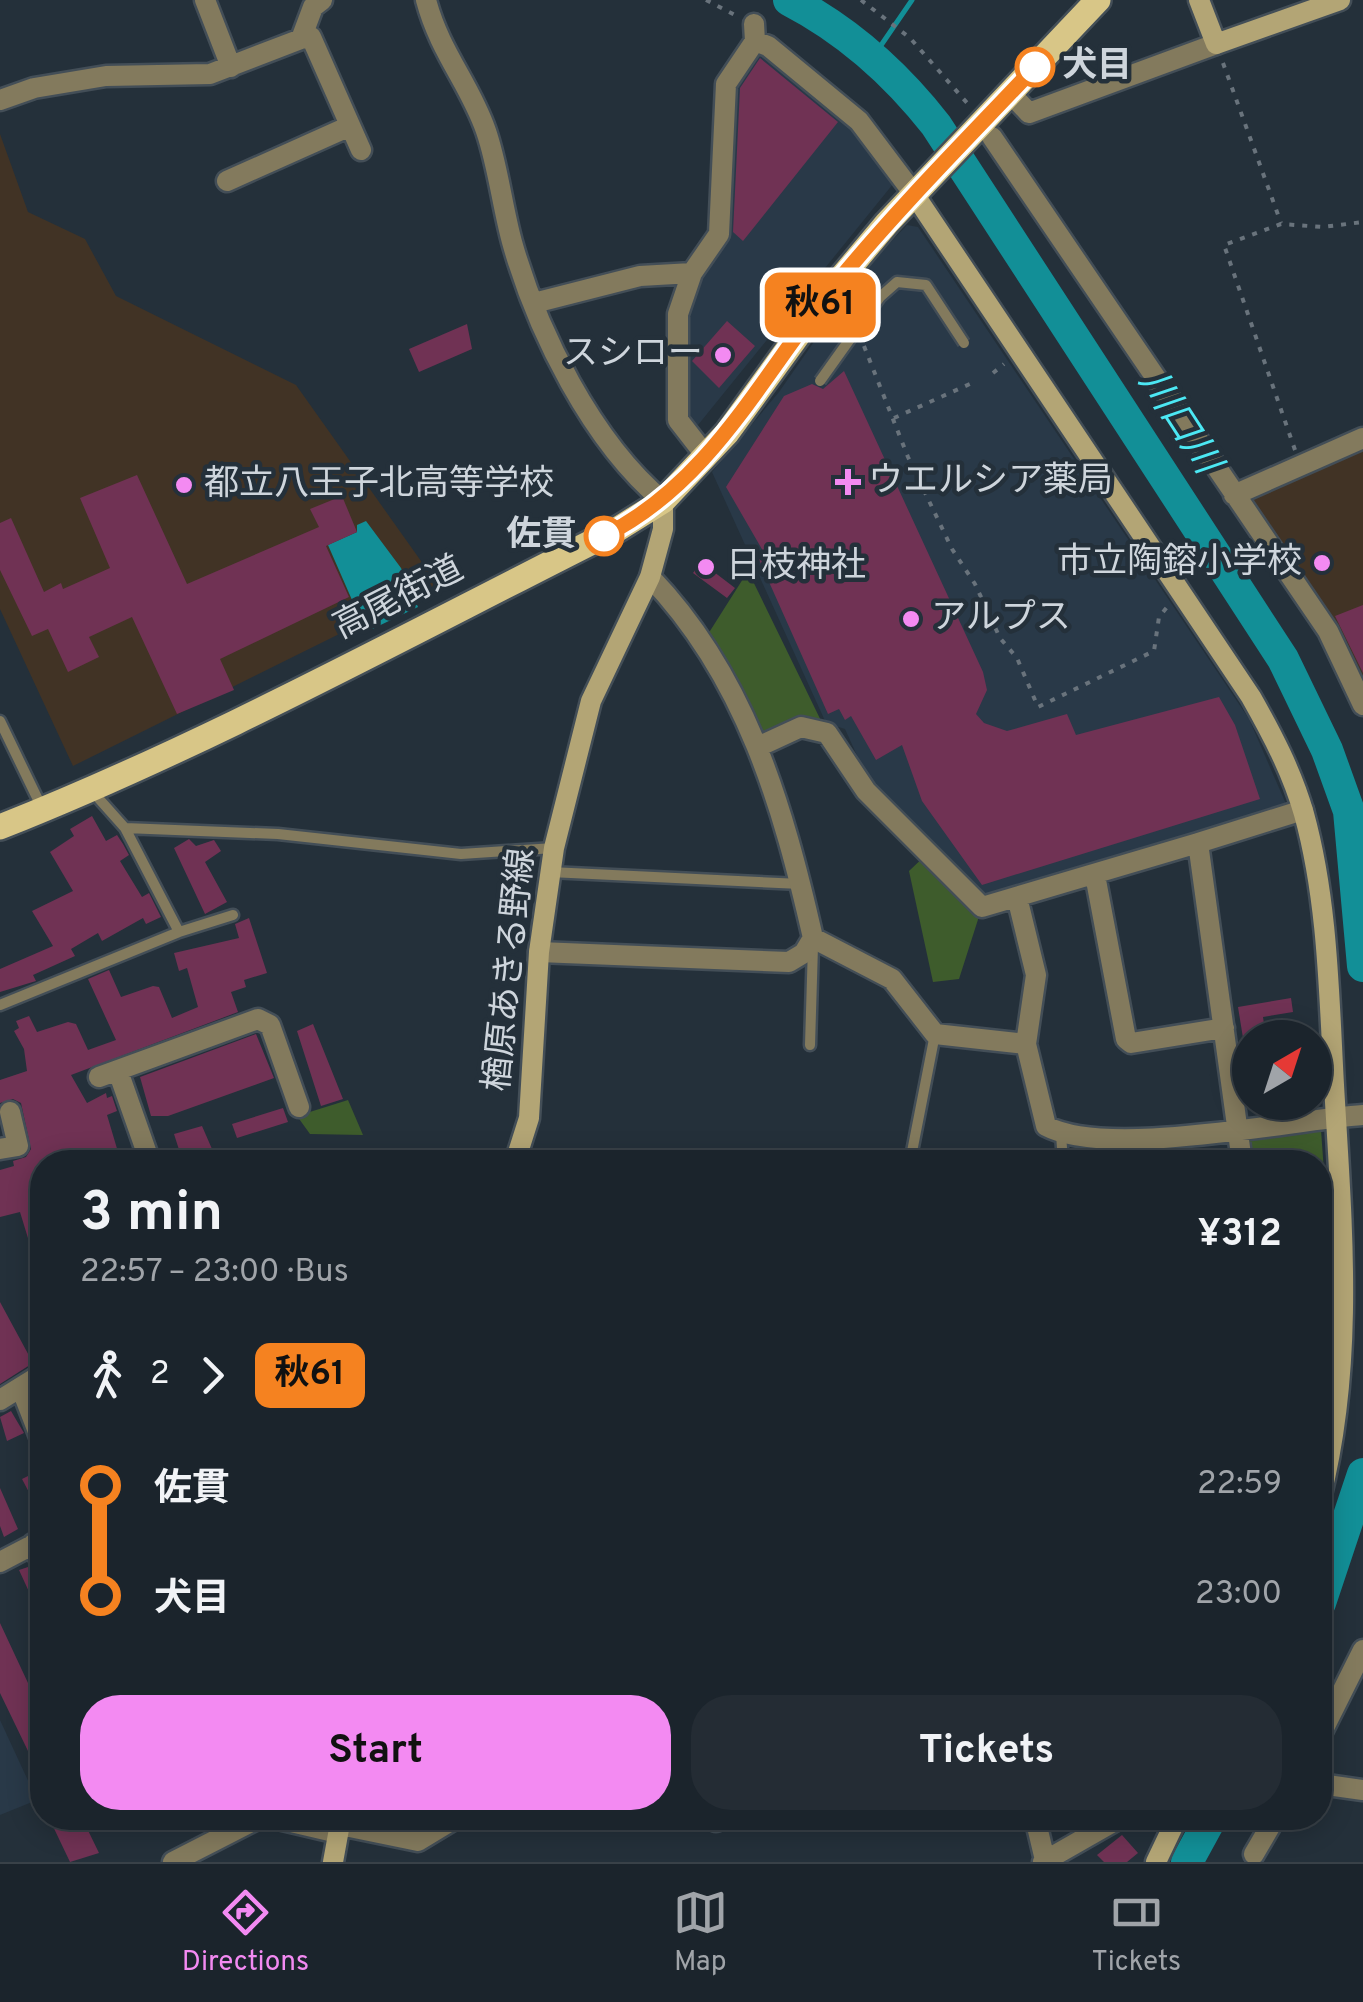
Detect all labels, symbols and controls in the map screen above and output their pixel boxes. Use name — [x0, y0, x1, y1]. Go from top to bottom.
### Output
place label: 犬目 — [1062, 45, 1132, 89]
marker: 犬目 — [1016, 48, 1054, 86]
line badge: 秋61 — [762, 272, 878, 338]
text: 秋61 — [785, 283, 855, 327]
place label: スシロー — [563, 333, 703, 377]
marker: スシロー — [712, 344, 734, 366]
water label: 川口川 — [1126, 362, 1232, 487]
place label: ウエルシア薬局 — [868, 460, 1113, 504]
place label: 都立八王子北高等学校 — [204, 463, 554, 507]
marker: ウエルシア薬局 — [837, 471, 859, 493]
marker: 都立八王子北高等学校 — [173, 474, 195, 496]
place label: 佐貫 — [506, 514, 576, 558]
marker: 佐貫 — [585, 517, 623, 555]
place label: 市立陶鎔小学校 — [1057, 541, 1302, 585]
place label: 日枝神社 — [726, 545, 866, 589]
street label: 高尾街道 — [327, 548, 471, 650]
marker: 市立陶鎔小学校 — [1311, 552, 1333, 574]
marker: 日枝神社 — [695, 556, 717, 578]
place label: アルプス — [931, 597, 1071, 641]
marker: アルプス — [900, 608, 922, 630]
street label: 楢原あきる野線 — [476, 846, 546, 1094]
north arrow — [1232, 1020, 1332, 1120]
map controls — [1232, 1020, 1332, 1120]
text: 3 min — [80, 1180, 223, 1250]
text: ¥312 — [1198, 1211, 1282, 1260]
text: 22:57 – 23:00 · Bus — [80, 1253, 349, 1293]
icon: walk — [80, 1348, 135, 1403]
icon: forward — [185, 1348, 240, 1403]
text: 秋61 — [275, 1353, 345, 1397]
text: 2 — [150, 1355, 170, 1395]
text: 22:59 — [1197, 1465, 1282, 1505]
text: 佐貫 — [154, 1466, 230, 1515]
text: 23:00 — [1195, 1575, 1282, 1615]
text: 犬目 — [154, 1576, 230, 1625]
button: Start — [80, 1695, 671, 1810]
button: Tickets — [691, 1695, 1282, 1810]
tab: Directions — [182, 1885, 309, 1981]
tab: Map — [673, 1885, 728, 1981]
tab: Tickets — [1091, 1885, 1181, 1981]

